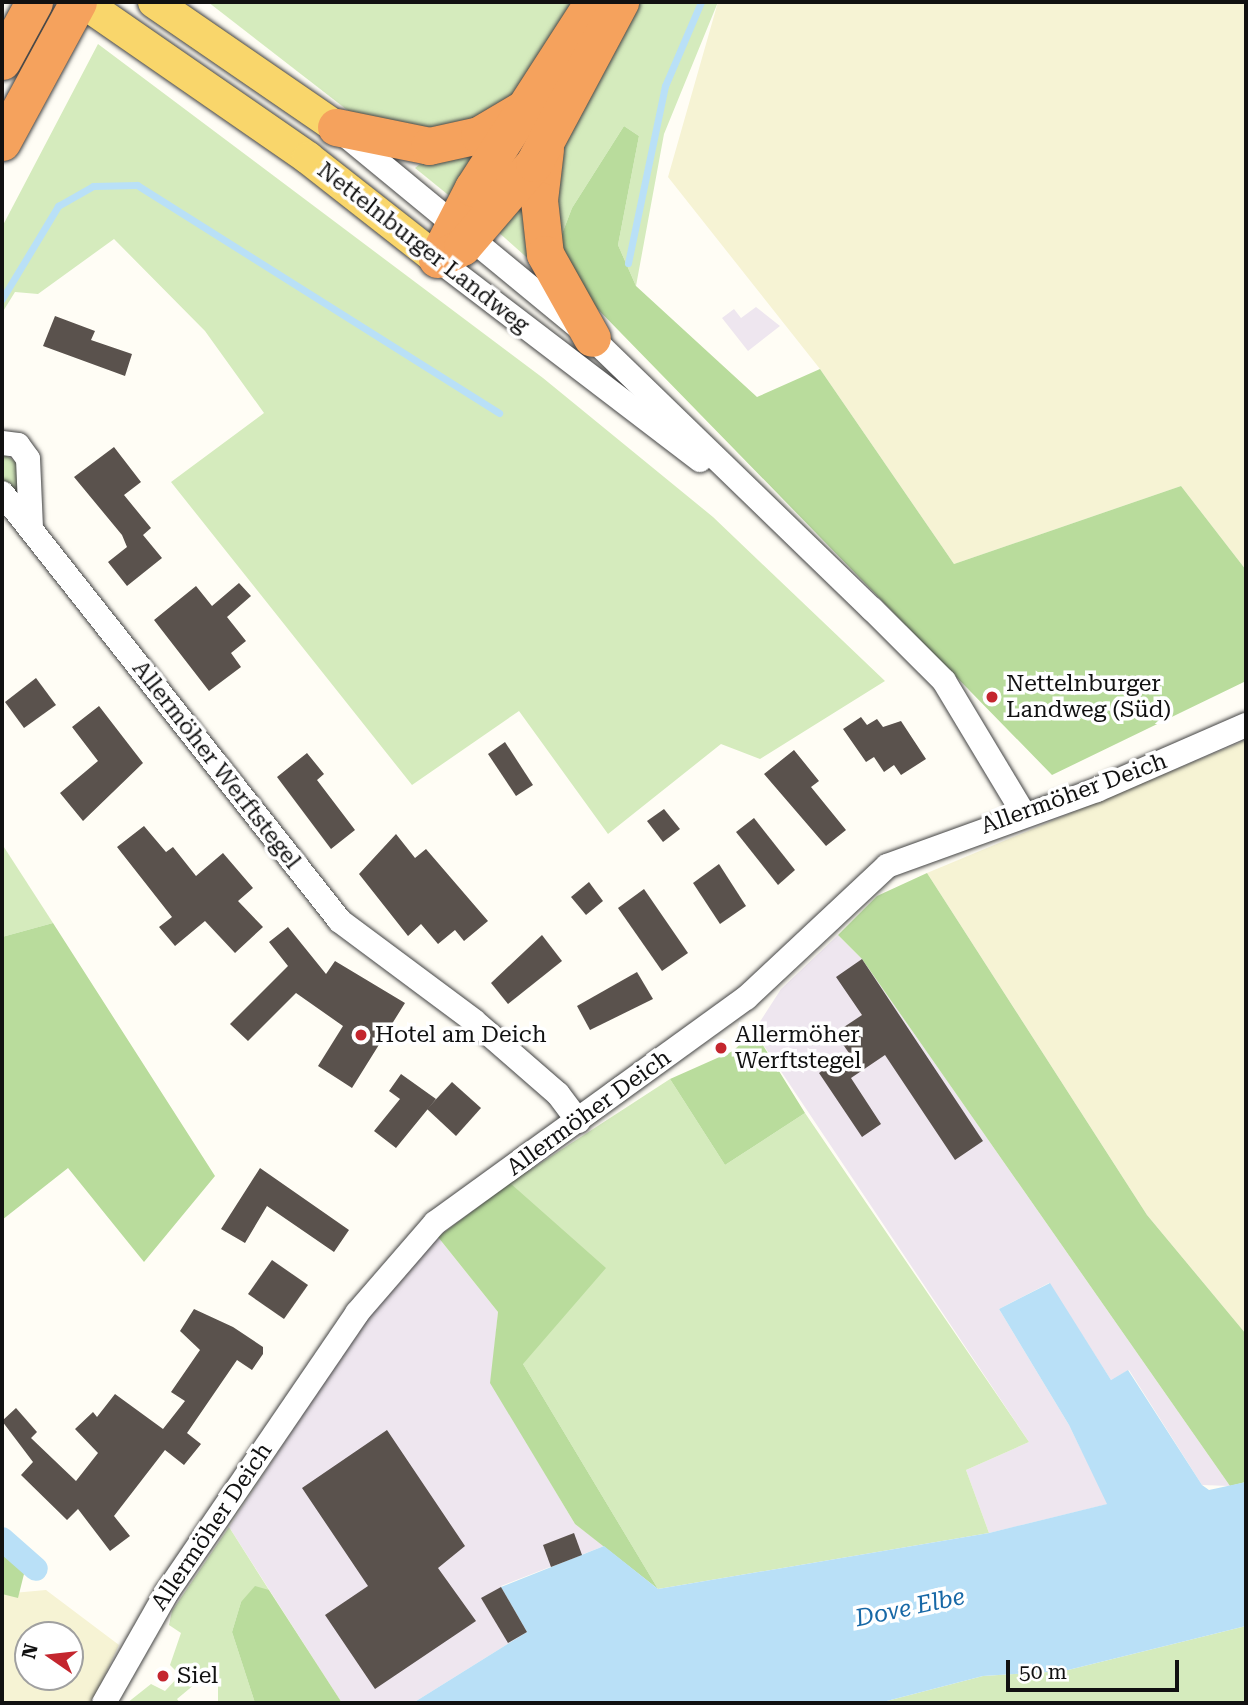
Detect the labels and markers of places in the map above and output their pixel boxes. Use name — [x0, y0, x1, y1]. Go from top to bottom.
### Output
place label: Nettelnburger Landweg (Süd) — [1006, 670, 1171, 724]
marker: Nettelnburger Landweg (Süd) — [984, 689, 1000, 705]
place label: Hotel am Deich — [375, 1021, 547, 1049]
place label: Allermöher Werftstegel — [735, 1021, 861, 1075]
marker: Hotel am Deich — [353, 1027, 369, 1043]
marker: Allermöher Werftstegel — [713, 1040, 729, 1056]
place label: Siel — [177, 1662, 218, 1690]
marker: Siel — [155, 1668, 171, 1684]

